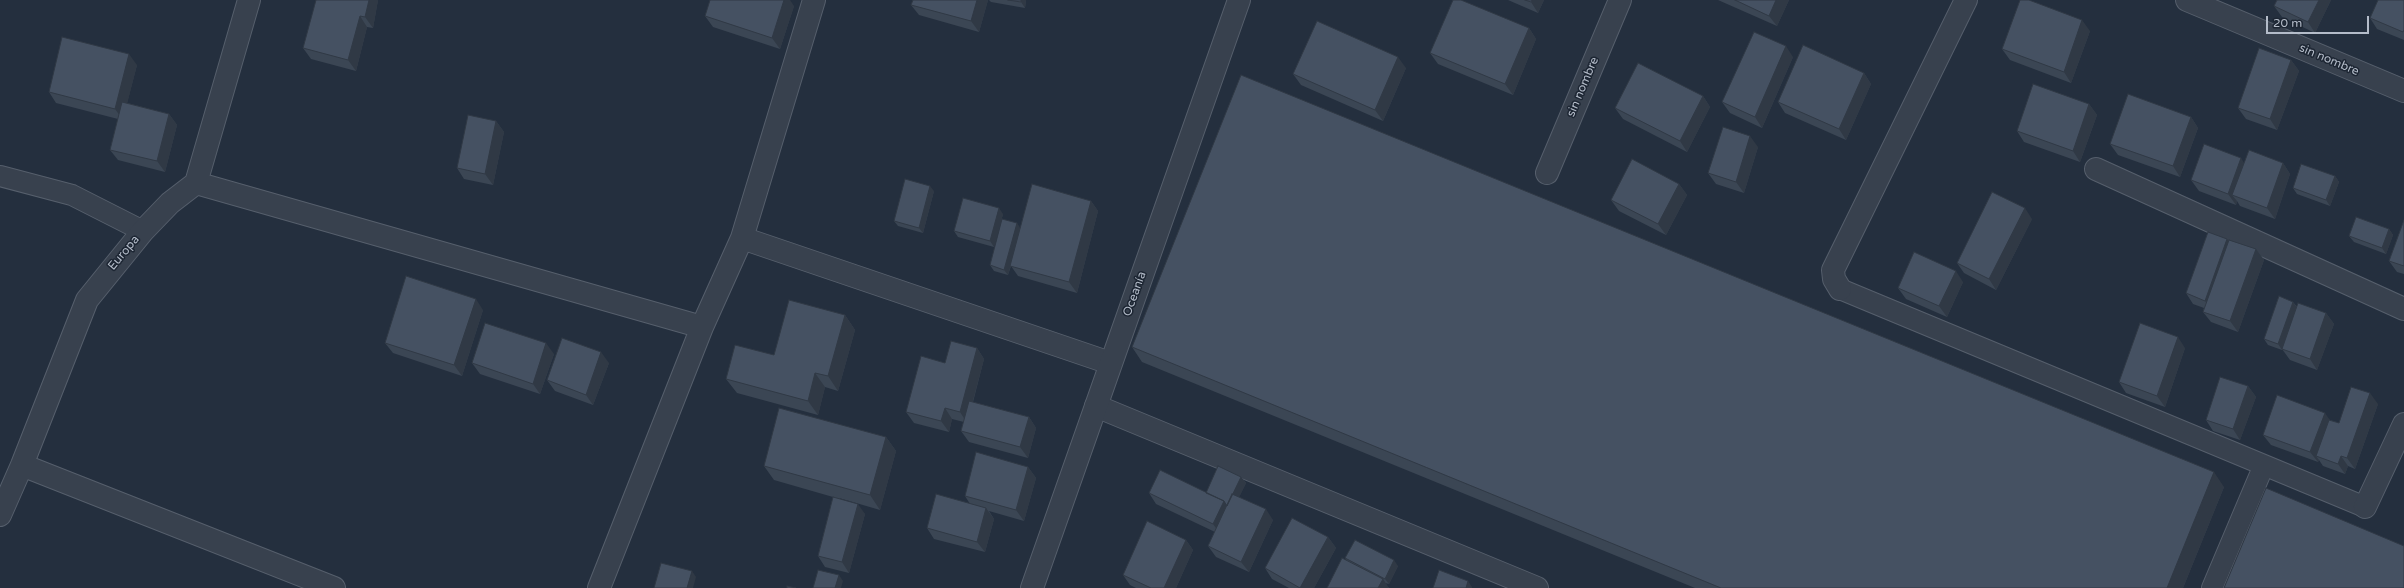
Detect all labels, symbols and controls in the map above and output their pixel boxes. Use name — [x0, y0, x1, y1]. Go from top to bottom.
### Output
scale bar — [2268, 8, 2371, 34]
text: 20 m — [2273, 16, 2302, 30]
street label: sin nombre — [2297, 41, 2361, 79]
street label: sin nombre — [1564, 55, 1602, 119]
street label: Europa — [105, 233, 143, 273]
street label: Oceanía — [1120, 270, 1150, 318]

